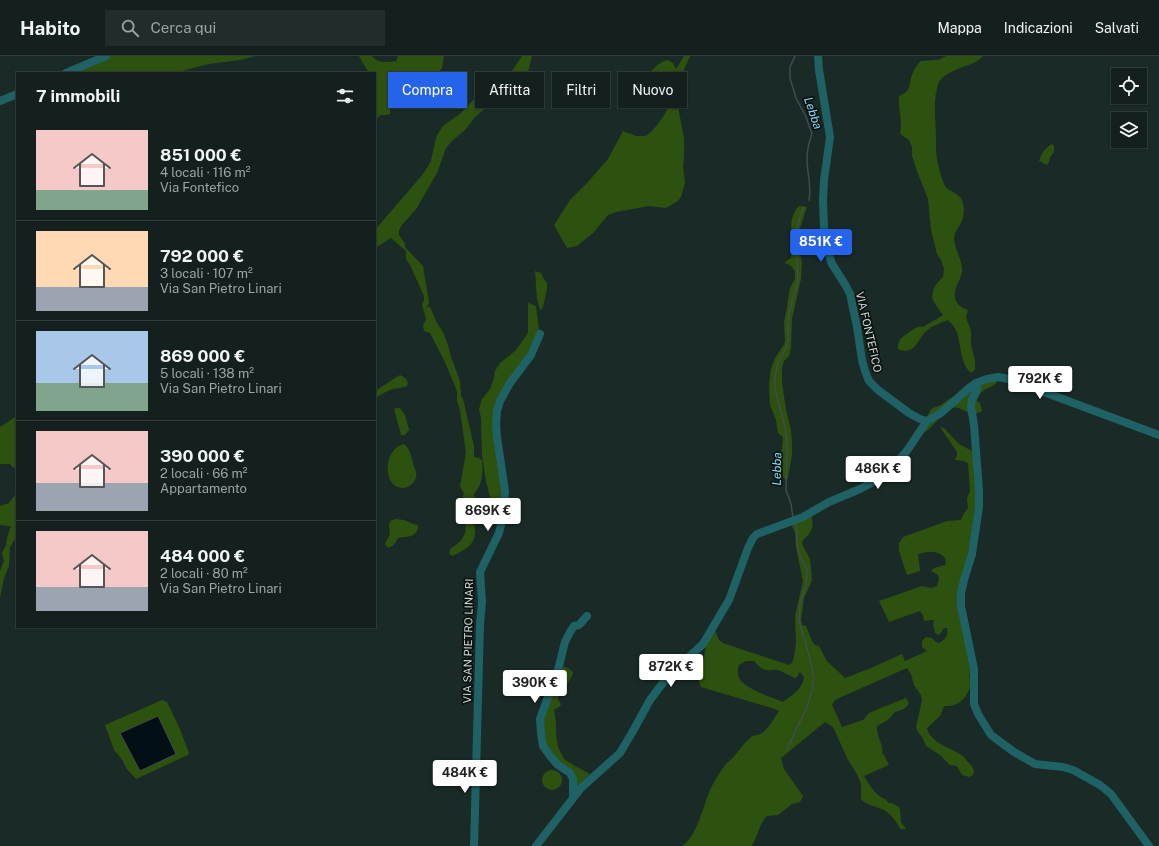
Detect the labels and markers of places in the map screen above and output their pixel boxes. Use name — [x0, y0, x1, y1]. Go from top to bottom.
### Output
pin: 851K € — [788, 229, 854, 263]
pin: 792K € — [1007, 366, 1073, 400]
pin: 486K € — [845, 456, 911, 490]
pin: 869K € — [455, 498, 521, 532]
pin: 872K € — [638, 654, 704, 688]
pin: 390K € — [502, 670, 568, 704]
pin: 484K € — [432, 760, 498, 794]

